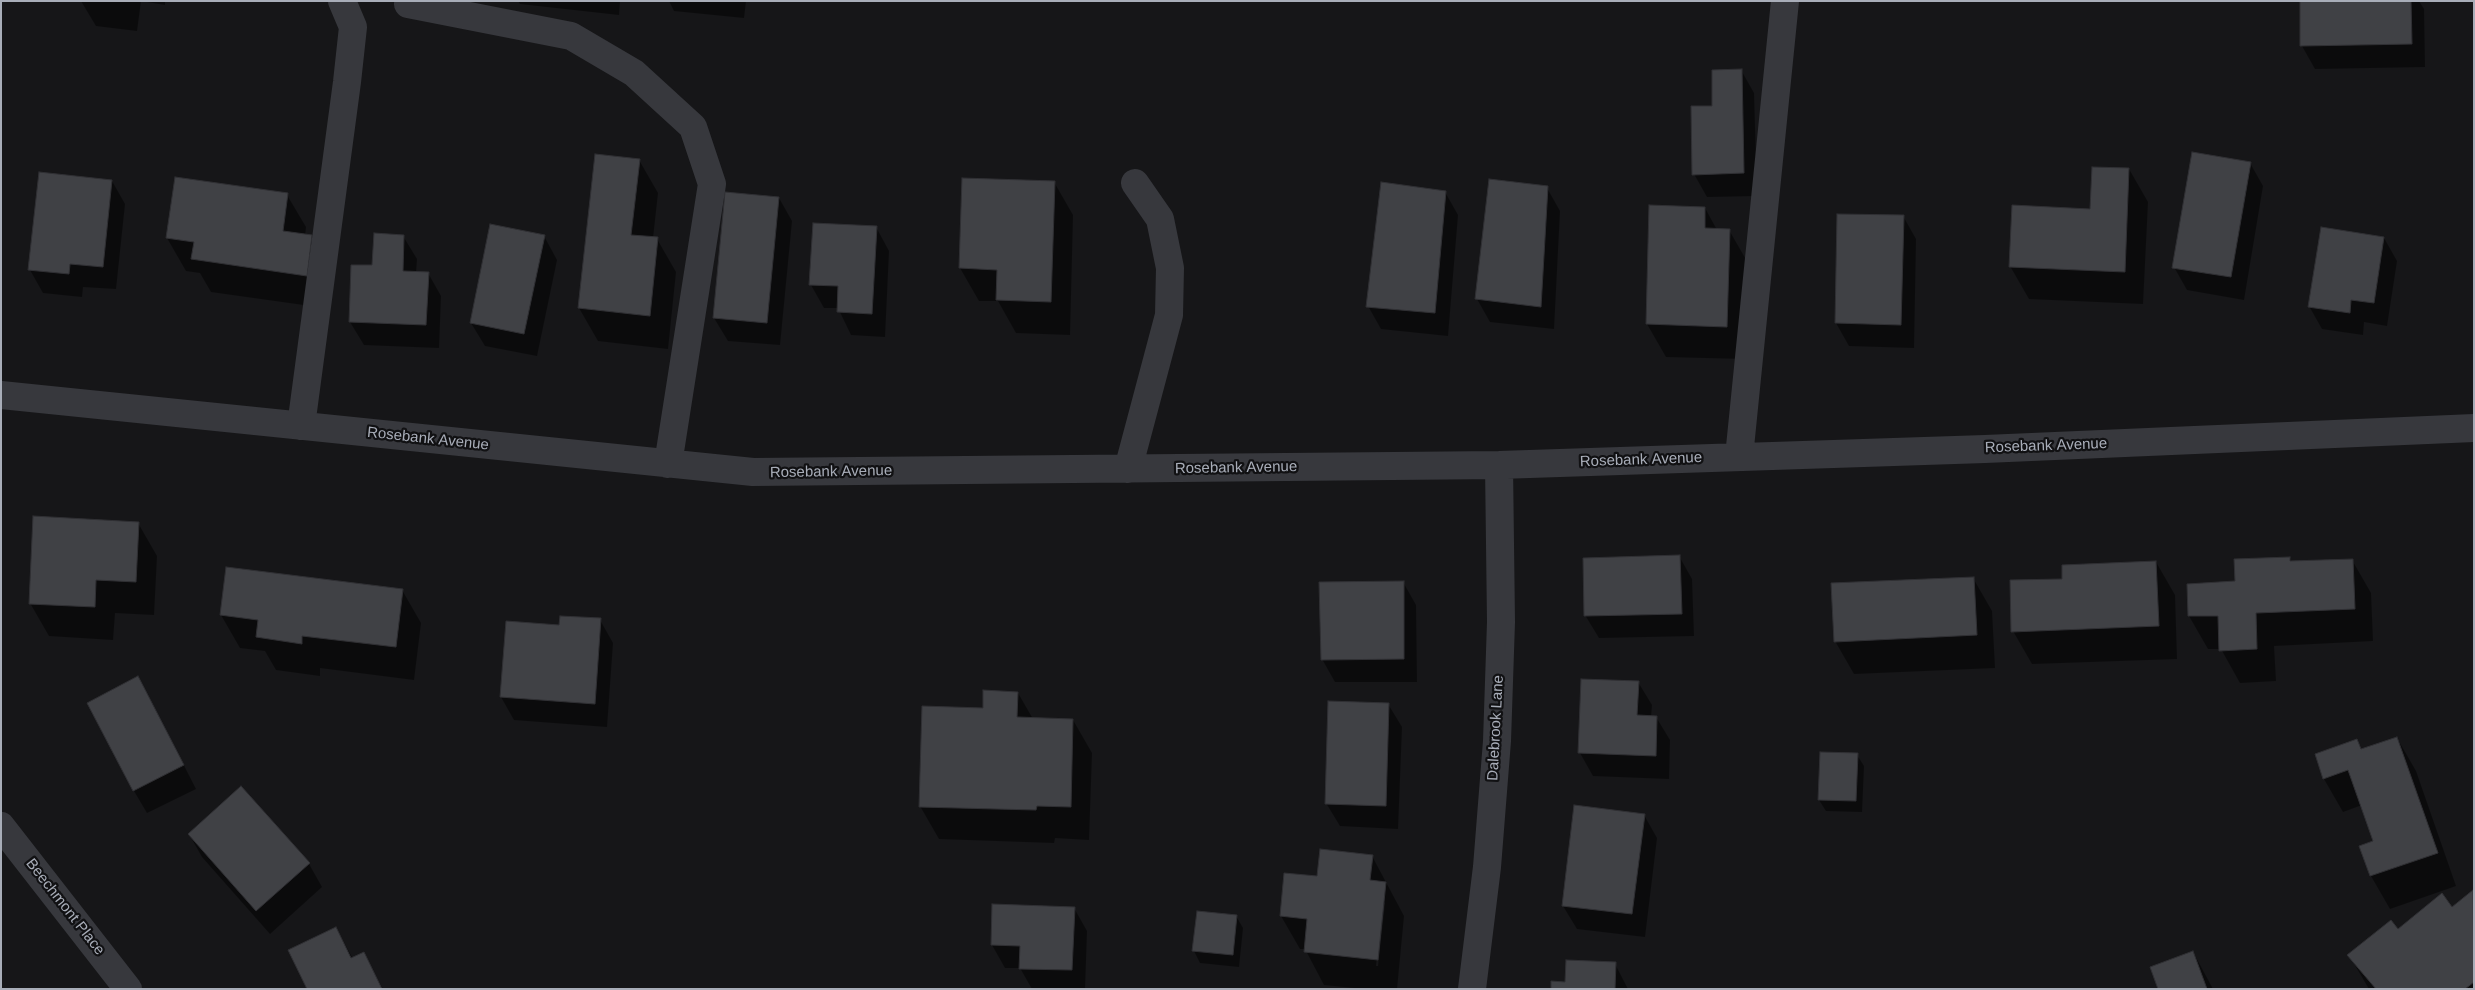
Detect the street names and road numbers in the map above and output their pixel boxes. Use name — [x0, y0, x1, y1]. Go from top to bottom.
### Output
street label: Rosebank Avenue — [366, 424, 490, 454]
street label: Rosebank Avenue — [1985, 435, 2107, 457]
street label: Rosebank Avenue — [1580, 449, 1702, 471]
street label: Rosebank Avenue — [1175, 458, 1297, 478]
street label: Rosebank Avenue — [770, 462, 892, 482]
street label: Dalebrook Lane — [1484, 675, 1508, 781]
street label: Beechmont Place — [22, 855, 108, 959]

